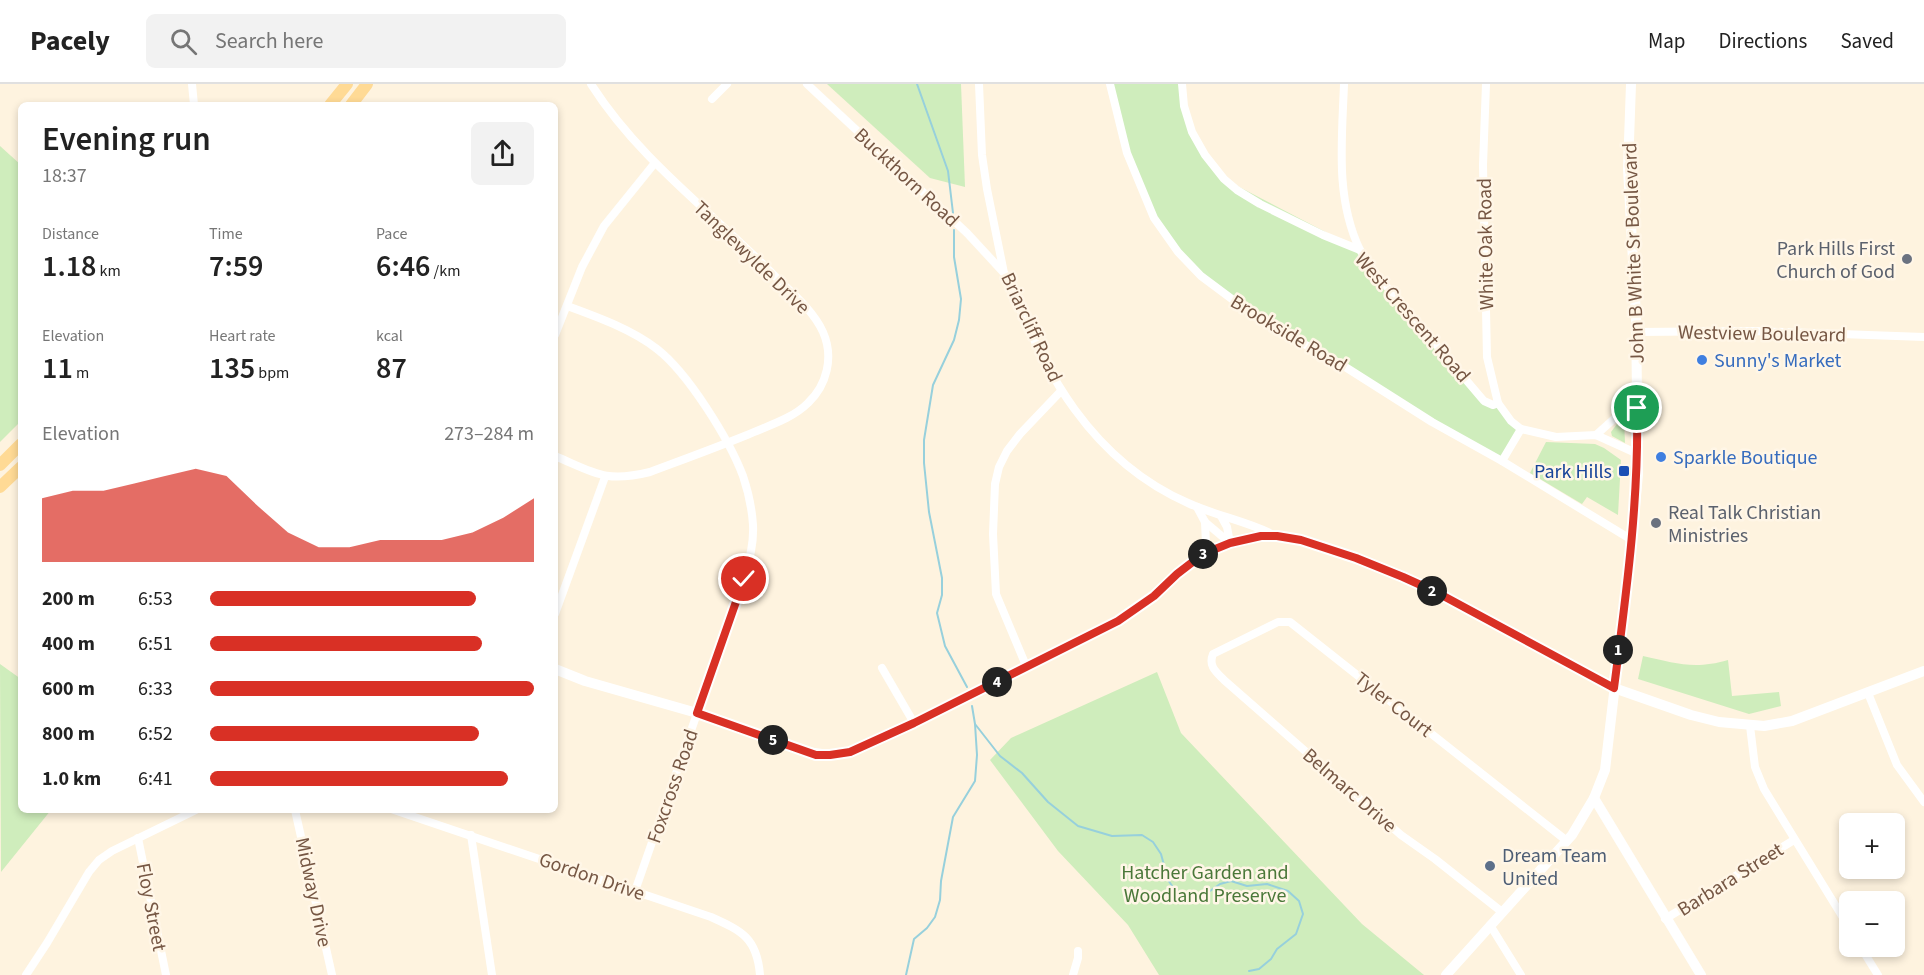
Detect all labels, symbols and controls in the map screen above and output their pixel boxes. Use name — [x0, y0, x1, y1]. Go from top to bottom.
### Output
search box — [146, 14, 566, 68]
text: Pacely — [30, 21, 110, 61]
icon: search — [167, 25, 200, 58]
text: Search here — [215, 25, 323, 57]
text: Map — [1648, 26, 1686, 56]
text: Directions — [1719, 26, 1807, 56]
text: Saved — [1840, 26, 1894, 56]
text: Evening run — [42, 116, 211, 163]
button: share — [471, 122, 534, 185]
street label: Buckthorn Road — [848, 122, 965, 234]
street label: John B White Sr Boulevard — [1616, 142, 1652, 364]
text: 18:37 — [42, 162, 87, 190]
street label: White Oak Road — [1471, 178, 1501, 310]
street label: Tanglewylde Drive — [687, 195, 816, 321]
text: Distance — [42, 223, 99, 245]
text: Time — [209, 223, 243, 245]
text: Pace — [376, 223, 407, 245]
place label: Park Hills First Church of God — [1776, 235, 1895, 286]
text: 1.18 — [42, 245, 96, 288]
text: 7:59 — [209, 245, 263, 288]
text: 6:46 — [376, 245, 430, 288]
street label: West Crescent Road — [1348, 247, 1477, 389]
marker: Park Hills First Church of God — [1900, 252, 1914, 266]
text: km — [96, 260, 121, 282]
text: /km — [430, 260, 460, 282]
street label: Briarcliff Road — [993, 268, 1069, 387]
street label: Brookside Road — [1225, 288, 1352, 380]
street label: Westview Boulevard — [1677, 319, 1846, 349]
text: Elevation — [42, 325, 104, 347]
text: Heart rate — [209, 325, 276, 347]
text: kcal — [376, 325, 403, 347]
text: 11 — [42, 347, 73, 390]
text: 135 — [209, 347, 255, 390]
text: 87 — [376, 347, 407, 390]
place label: Sunny's Market — [1714, 347, 1842, 375]
marker: Sunny's Market — [1695, 353, 1709, 367]
text: m — [73, 362, 89, 384]
text: bpm — [255, 362, 289, 384]
pin — [1611, 382, 1662, 433]
icon: arrive — [1620, 391, 1653, 424]
text: Elevation — [42, 420, 120, 448]
text: 273–284 m — [444, 420, 534, 448]
place label: Sparkle Boutique — [1673, 444, 1818, 472]
marker: Sparkle Boutique — [1654, 450, 1668, 464]
place label: Park Hills — [1534, 458, 1612, 486]
marker: Park Hills — [1617, 464, 1631, 478]
place label: Real Talk Christian Ministries — [1668, 499, 1821, 550]
marker: Real Talk Christian Ministries — [1649, 516, 1663, 530]
pin: 3 — [1188, 539, 1218, 569]
text: 3 — [1199, 543, 1207, 565]
pin — [718, 553, 769, 604]
icon: check — [727, 562, 760, 595]
pin: 2 — [1417, 576, 1447, 606]
text: 2 — [1428, 580, 1436, 602]
text: 200 m — [42, 585, 95, 613]
text: 6:53 — [138, 585, 173, 613]
text: 400 m — [42, 630, 95, 658]
text: 6:51 — [138, 630, 173, 658]
pin: 1 — [1603, 635, 1633, 665]
text: 1 — [1614, 639, 1622, 661]
street label: Tyler Court — [1348, 665, 1439, 744]
pin: 4 — [982, 667, 1012, 697]
text: 4 — [993, 671, 1001, 693]
text: 600 m — [42, 675, 95, 703]
text: 6:33 — [138, 675, 173, 703]
text: 800 m — [42, 720, 95, 748]
text: 6:52 — [138, 720, 173, 748]
pin: 5 — [758, 725, 788, 755]
street label: Foxcross Road — [640, 726, 706, 847]
text: 5 — [769, 729, 777, 751]
street label: Belmarc Drive — [1296, 742, 1403, 840]
text: 1.0 km — [42, 765, 101, 793]
text: 6:41 — [138, 765, 173, 793]
map controls — [1839, 813, 1905, 957]
button: + — [1839, 813, 1905, 879]
street label: Midway Drive — [288, 835, 338, 950]
street label: Barbara Street — [1672, 836, 1789, 924]
place label: Dream Team United — [1502, 842, 1607, 893]
street label: Gordon Drive — [535, 846, 648, 908]
park label: Hatcher Garden and Woodland Preserve — [1121, 859, 1289, 910]
marker: Dream Team United — [1483, 859, 1497, 873]
street label: Floy Street — [129, 861, 173, 954]
button: − — [1839, 891, 1905, 957]

